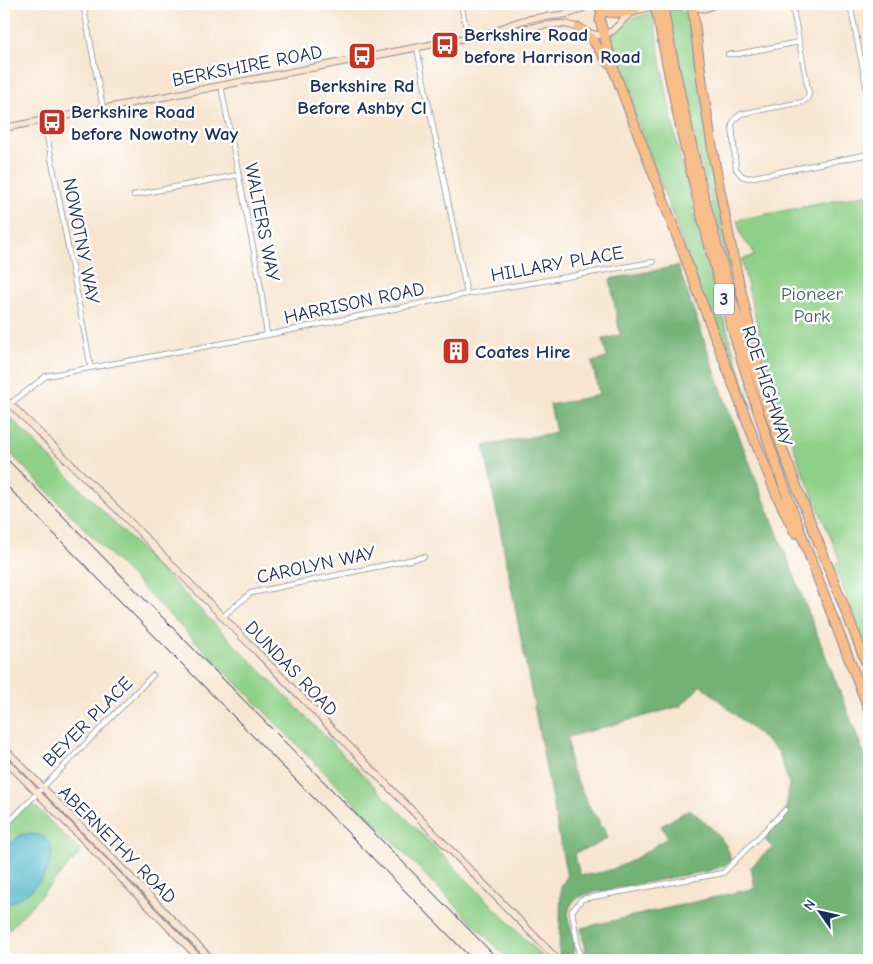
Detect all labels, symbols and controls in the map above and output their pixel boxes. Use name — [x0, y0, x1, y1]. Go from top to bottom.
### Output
place label: Berkshire Road before Harrison Road — [464, 24, 641, 68]
bus stop icon: Berkshire Road before Harrison Road — [430, 30, 460, 60]
street label: BERKSHIRE ROAD — [170, 41, 324, 91]
bus stop icon: Berkshire Rd Before Ashby Cl — [347, 41, 377, 71]
place label: Berkshire Rd Before Ashby Cl — [297, 75, 427, 119]
place label: Berkshire Road before Nowotny Way — [71, 101, 239, 145]
bus stop icon: Berkshire Road before Nowotny Way — [37, 107, 67, 137]
street label: WALTERS WAY — [240, 161, 284, 284]
street label: NOWOTNY WAY — [58, 176, 104, 307]
street label: HILLARY PLACE — [489, 241, 625, 286]
street label: HARRISON ROAD — [282, 277, 426, 329]
park label: Pioneer Park — [781, 283, 844, 327]
road number: 3 — [714, 284, 734, 314]
street label: ROE HIGHWAY — [737, 323, 797, 450]
building icon: Coates Hire — [441, 336, 471, 366]
place label: Coates Hire — [475, 341, 570, 363]
street label: CAROLYN WAY — [255, 541, 378, 588]
street label: DUNDAS ROAD — [240, 616, 342, 721]
street label: BEYER PLACE — [38, 672, 137, 771]
street label: ABERNETHY ROAD — [54, 781, 181, 908]
north arrow — [796, 886, 846, 936]
text: N — [800, 896, 819, 914]

